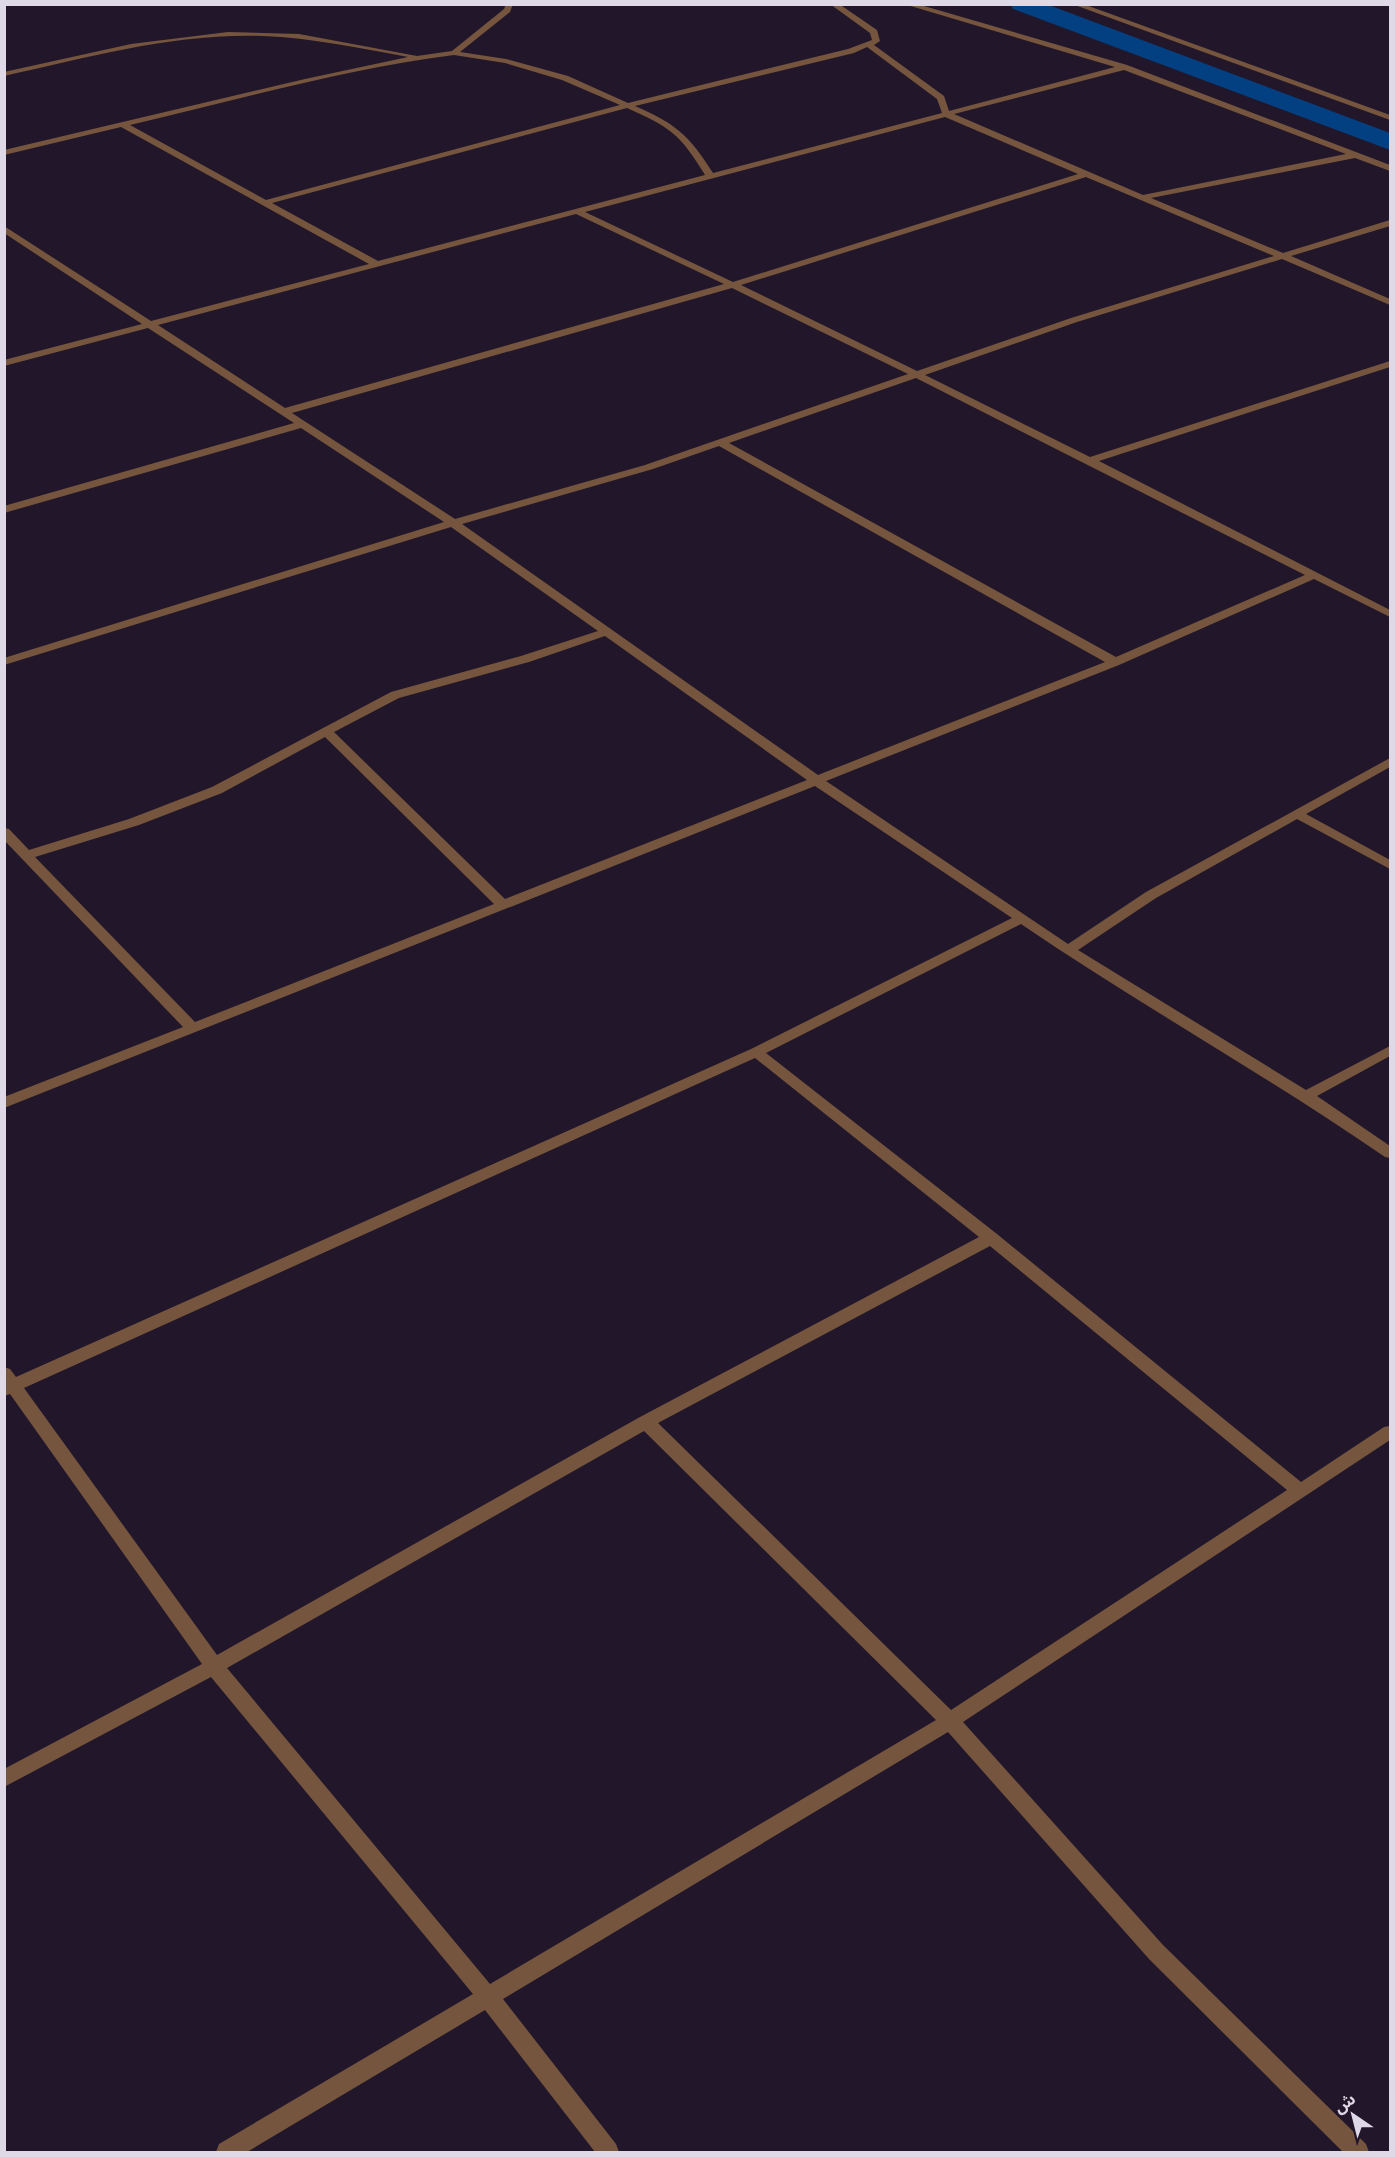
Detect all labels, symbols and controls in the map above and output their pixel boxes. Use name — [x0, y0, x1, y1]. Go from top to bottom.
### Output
north arrow — [1323, 2085, 1383, 2145]
text: ش — [1331, 2090, 1359, 2117]

